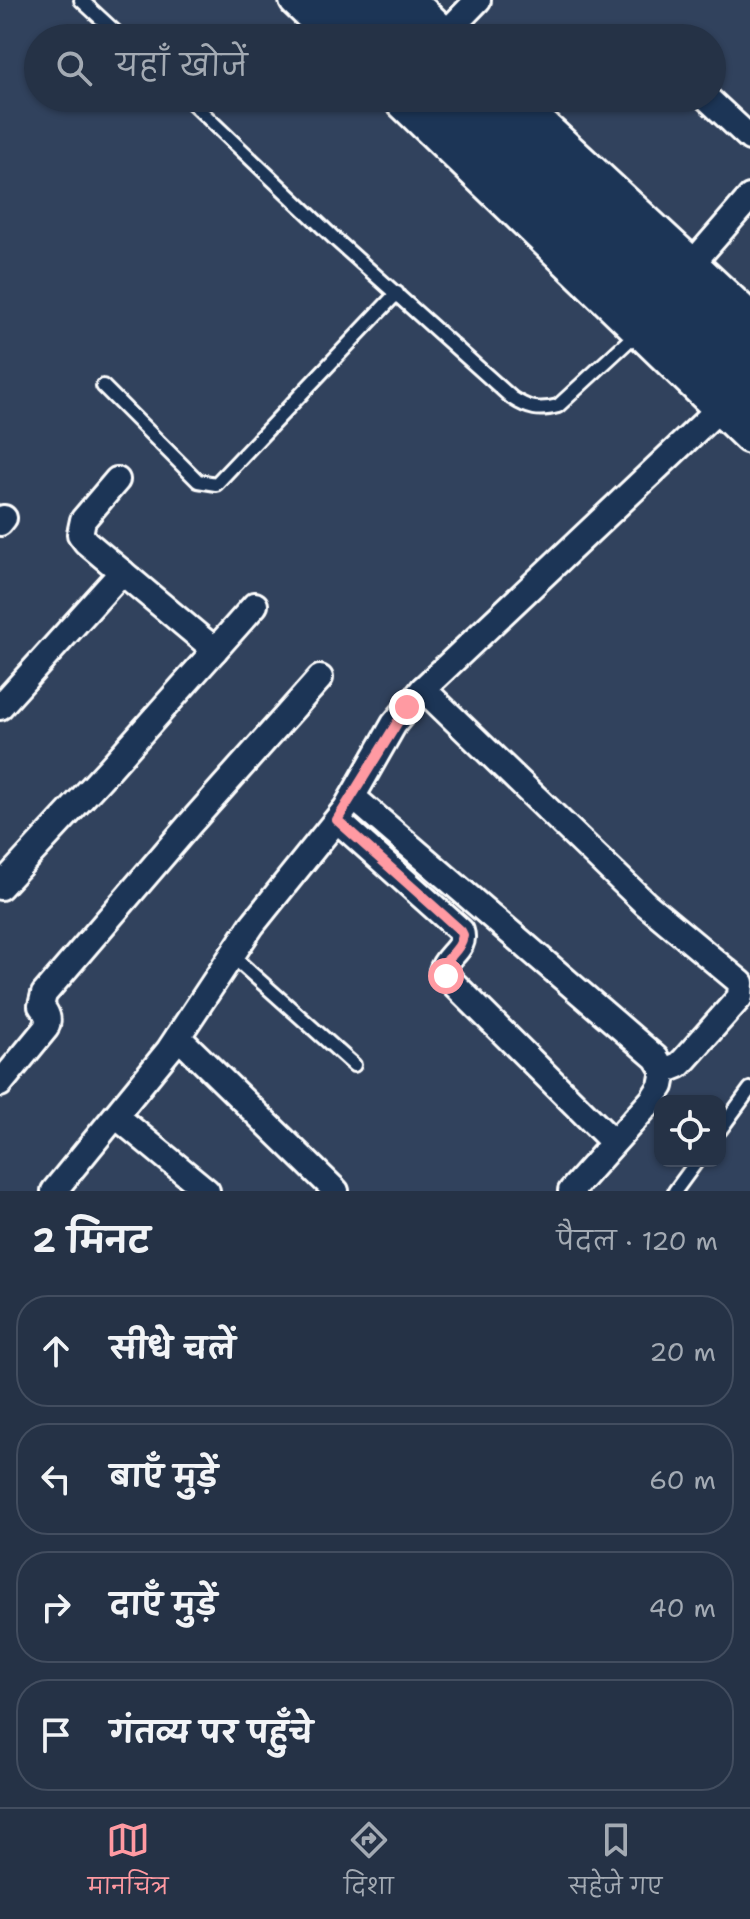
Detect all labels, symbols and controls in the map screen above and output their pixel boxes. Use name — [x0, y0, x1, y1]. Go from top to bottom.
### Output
search box — [24, 24, 726, 112]
text: यहाँ खोजें — [116, 45, 248, 86]
icon: search — [52, 46, 96, 90]
route end — [389, 689, 425, 725]
route start — [428, 958, 464, 994]
map controls — [654, 1095, 726, 1167]
button: locate — [654, 1095, 726, 1167]
text: 2 मिनट — [32, 1217, 150, 1263]
text: पैदल · 120 m — [556, 1223, 718, 1258]
text: सीधे चलें — [110, 1328, 235, 1369]
icon: ahead — [34, 1329, 78, 1373]
text: 20 m — [649, 1334, 716, 1369]
text: बाएँ मुड़ें — [110, 1456, 218, 1497]
icon: left — [34, 1457, 78, 1501]
text: 60 m — [649, 1462, 716, 1497]
text: दाएँ मुड़ें — [110, 1584, 217, 1625]
icon: right — [34, 1585, 78, 1629]
text: 40 m — [649, 1590, 716, 1625]
text: गंतव्य पर पहुँचे — [110, 1712, 313, 1753]
icon: arrive — [34, 1713, 78, 1757]
tab: मानचित्र — [88, 1818, 168, 1911]
tab: दिशा — [344, 1818, 394, 1911]
tab: सहेजे गए — [569, 1818, 662, 1911]

